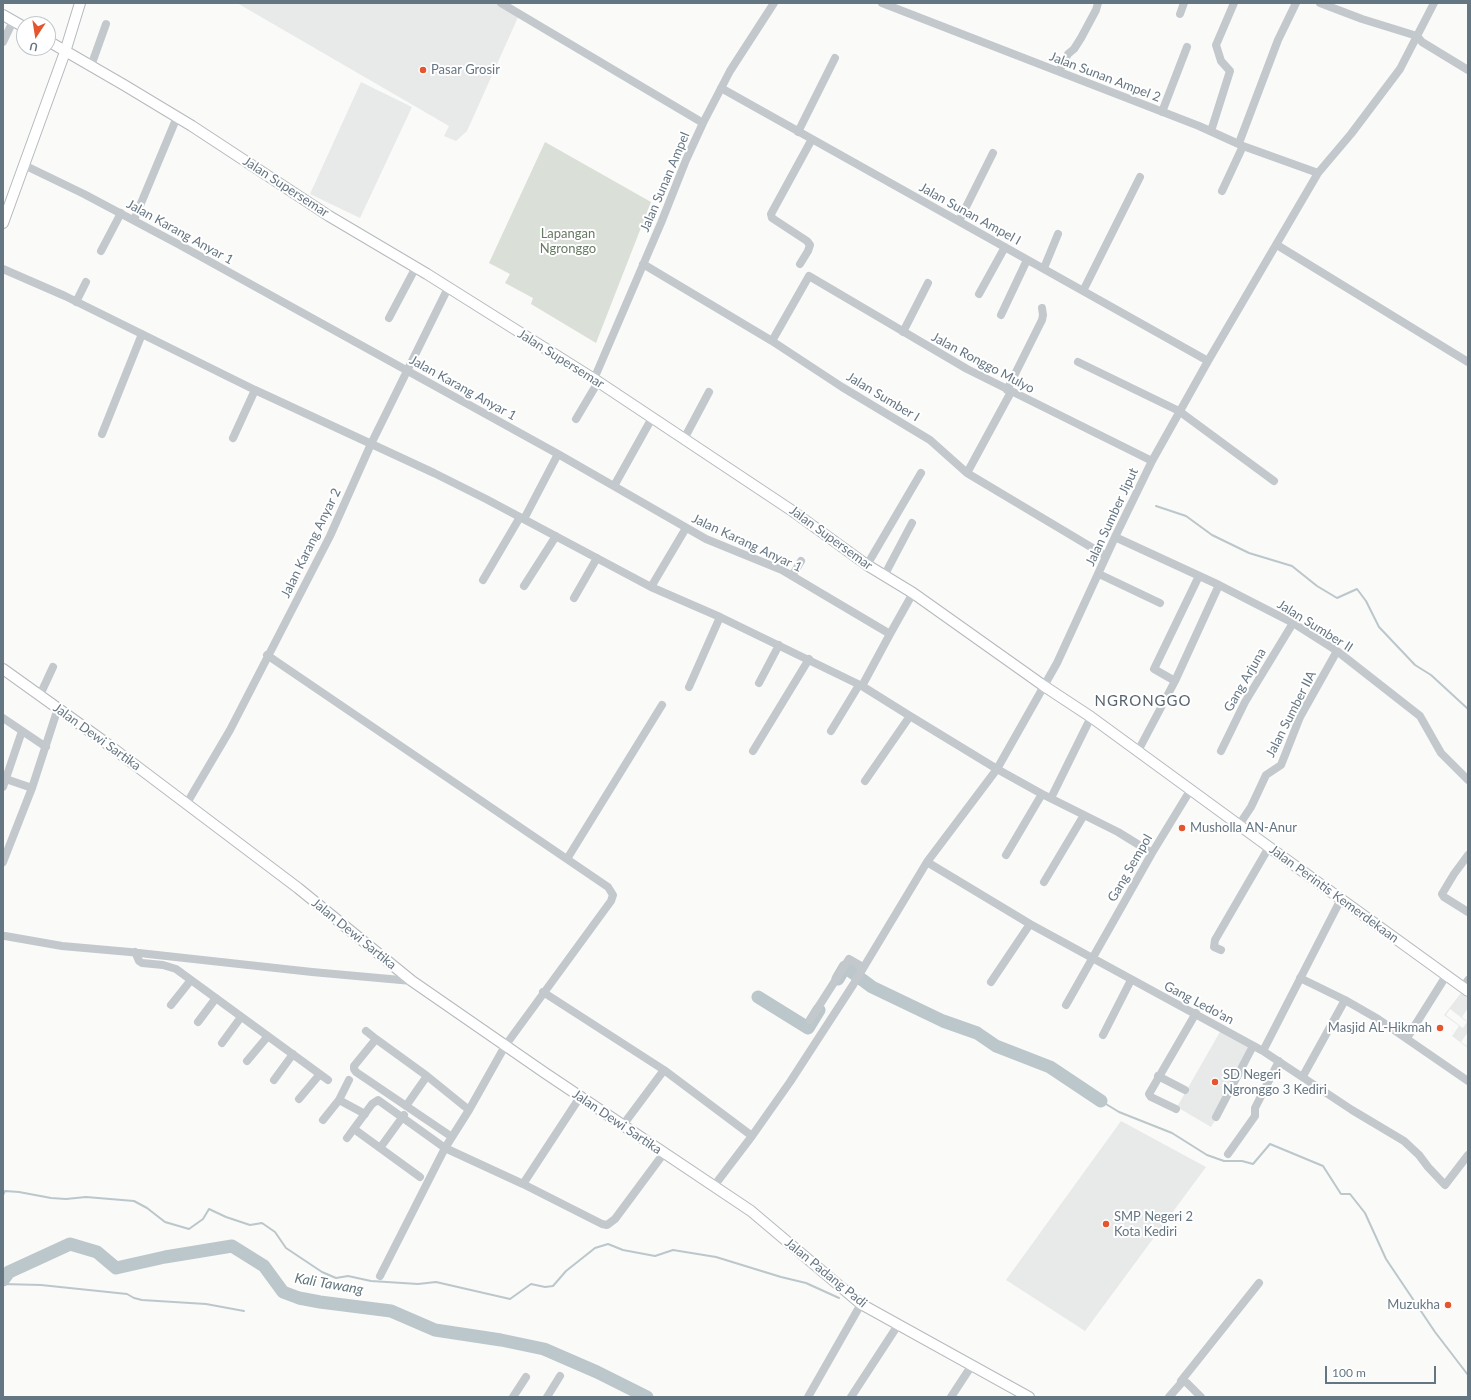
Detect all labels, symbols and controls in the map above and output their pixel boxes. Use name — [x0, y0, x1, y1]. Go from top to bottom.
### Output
north arrow — [16, 16, 56, 56]
text: U — [28, 40, 39, 54]
street label: Jalan Sunan Ampel 2 — [1047, 49, 1163, 105]
place label: Pasar Grosir — [431, 62, 500, 78]
marker: Pasar Grosir — [418, 65, 428, 75]
street label: Jalan Sunan Ampel — [637, 130, 693, 234]
street label: Jalan Supersemar — [240, 153, 332, 221]
street label: Jalan Sunan Ampel I — [916, 180, 1024, 248]
street label: Jalan Karang Anyar 1 — [124, 196, 236, 268]
park label: Lapangan Ngronggo — [540, 226, 596, 257]
street label: Jalan Supersemar — [515, 326, 607, 392]
street label: Jalan Ronggo Mulyo — [929, 329, 1037, 397]
street label: Jalan Karang Anyar 1 — [407, 352, 519, 424]
street label: Jalan Sumber I — [844, 369, 922, 425]
street label: Jalan Sumber Jiput — [1082, 465, 1142, 569]
street label: Jalan Karang Anyar 2 — [278, 486, 344, 600]
street label: Jalan Supersemar — [786, 503, 876, 573]
street label: Jalan Karang Anyar 1 — [689, 511, 805, 575]
street label: Jalan Sumber II — [1274, 597, 1356, 655]
street label: Gang Arjuna — [1221, 645, 1269, 715]
street label: Jalan Sumber IIA — [1262, 668, 1320, 760]
district label: NGRONGGO — [1094, 692, 1192, 710]
street label: Jalan Dewi Sartika — [50, 700, 144, 774]
place label: Musholla AN-Anur — [1190, 820, 1297, 836]
marker: Musholla AN-Anur — [1177, 823, 1187, 833]
street label: Gang Sempol — [1104, 831, 1156, 905]
street label: Jalan Perintis Kemerdekaan — [1266, 842, 1402, 946]
street label: Jalan Dewi Sartika — [309, 895, 399, 973]
street label: Gang Ledo'an — [1161, 978, 1237, 1028]
place label: Masjid AL-Hikmah — [1328, 1020, 1432, 1036]
marker: Masjid AL-Hikmah — [1435, 1023, 1445, 1033]
place label: SD Negeri Ngronggo 3 Kediri — [1223, 1067, 1327, 1098]
marker: SD Negeri Ngronggo 3 Kediri — [1210, 1077, 1220, 1087]
street label: Jalan Dewi Sartika — [569, 1086, 665, 1158]
place label: SMP Negeri 2 Kota Kediri — [1114, 1209, 1193, 1240]
marker: SMP Negeri 2 Kota Kediri — [1101, 1219, 1111, 1229]
street label: Jalan Padang Padi — [782, 1235, 870, 1311]
water label: Kali Tawang — [293, 1270, 365, 1298]
place label: Muzukha — [1387, 1297, 1440, 1313]
marker: Muzukha — [1443, 1300, 1453, 1310]
scale bar — [1327, 1358, 1438, 1384]
text: 100 m — [1332, 1365, 1366, 1380]

